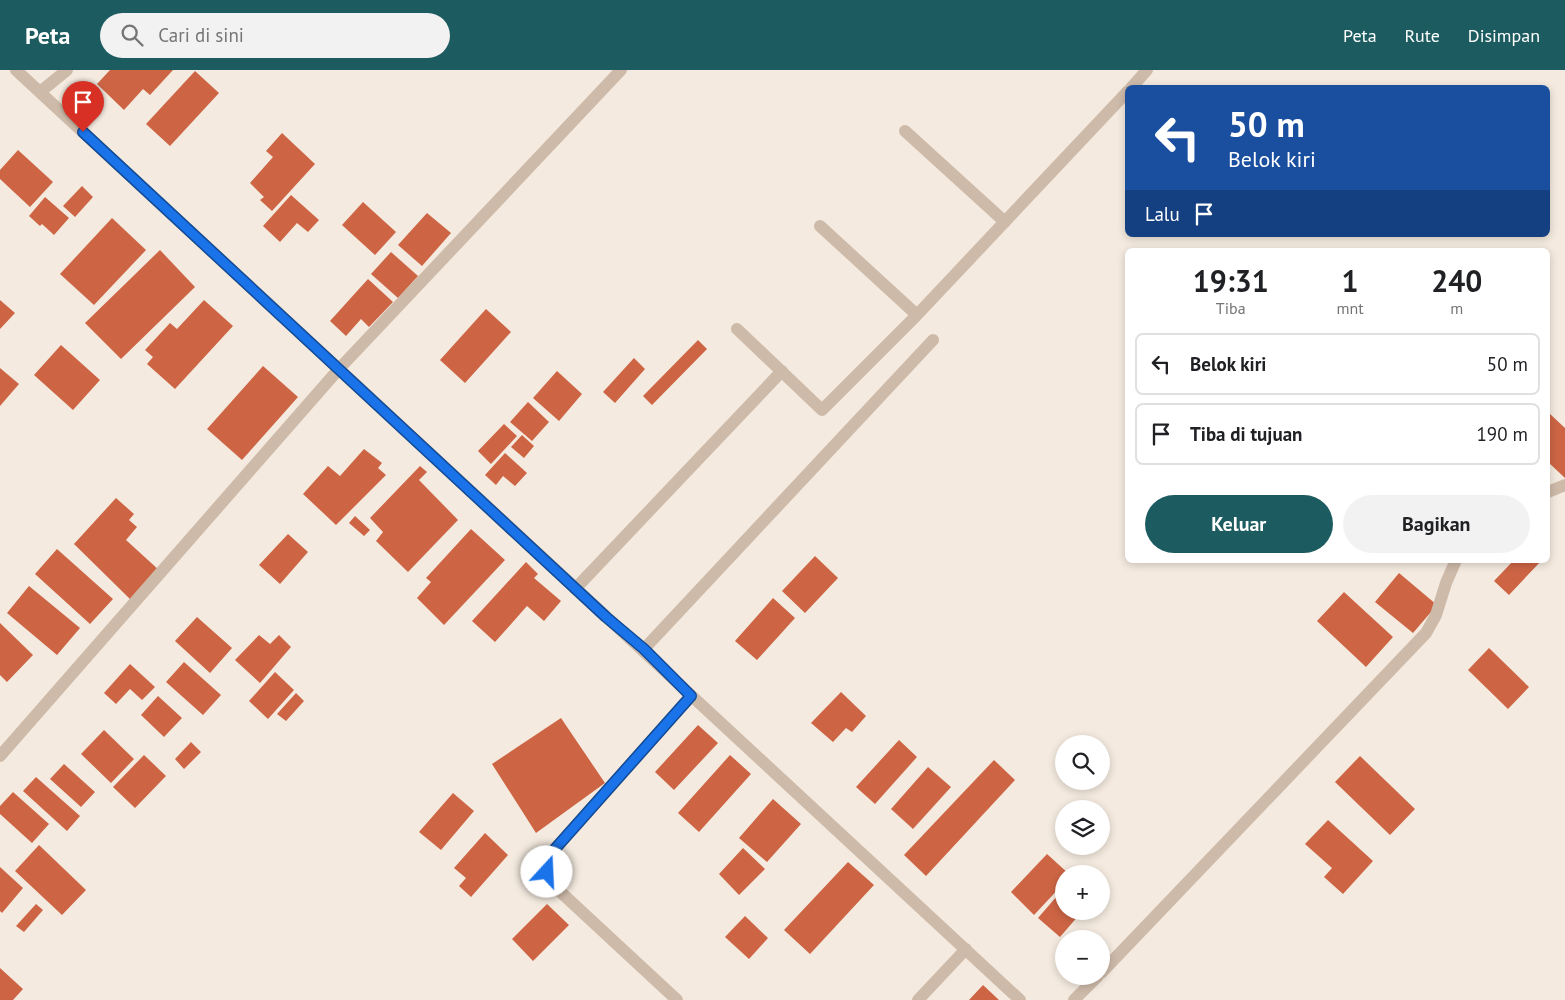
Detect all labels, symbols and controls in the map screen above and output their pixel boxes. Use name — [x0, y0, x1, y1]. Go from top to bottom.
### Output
search box — [100, 13, 450, 58]
text: Peta — [25, 20, 70, 51]
icon: search — [118, 21, 146, 49]
text: Cari di sini — [158, 23, 244, 47]
text: Peta — [1343, 24, 1377, 47]
text: Rute — [1405, 24, 1440, 47]
text: Disimpan — [1468, 24, 1540, 47]
pin — [62, 81, 104, 132]
icon: arrive — [69, 88, 97, 116]
text: 50 m — [1228, 101, 1305, 147]
icon: left — [1145, 105, 1210, 170]
text: Belok kiri — [1228, 145, 1316, 173]
icon: arrive — [1190, 200, 1218, 228]
text: Lalu — [1145, 202, 1180, 226]
text: 19:31 — [1193, 261, 1269, 300]
text: 1 — [1342, 261, 1359, 300]
text: 240 — [1431, 261, 1482, 300]
text: Tiba — [1216, 298, 1246, 318]
text: mnt — [1336, 298, 1364, 318]
text: m — [1450, 298, 1463, 318]
icon: left — [1147, 350, 1175, 378]
text: Belok kiri — [1190, 352, 1266, 376]
text: 50 m — [1487, 352, 1528, 376]
icon: arrive — [1147, 420, 1175, 448]
text: Tiba di tujuan — [1190, 422, 1302, 446]
text: 190 m — [1476, 422, 1528, 446]
button: Keluar — [1145, 495, 1333, 553]
button: Bagikan — [1343, 495, 1530, 553]
map controls — [1055, 735, 1110, 985]
button: search — [1055, 735, 1110, 790]
button: layers — [1055, 800, 1110, 855]
position arrow — [520, 845, 572, 897]
button: + — [1055, 865, 1110, 920]
button: − — [1055, 930, 1110, 985]

